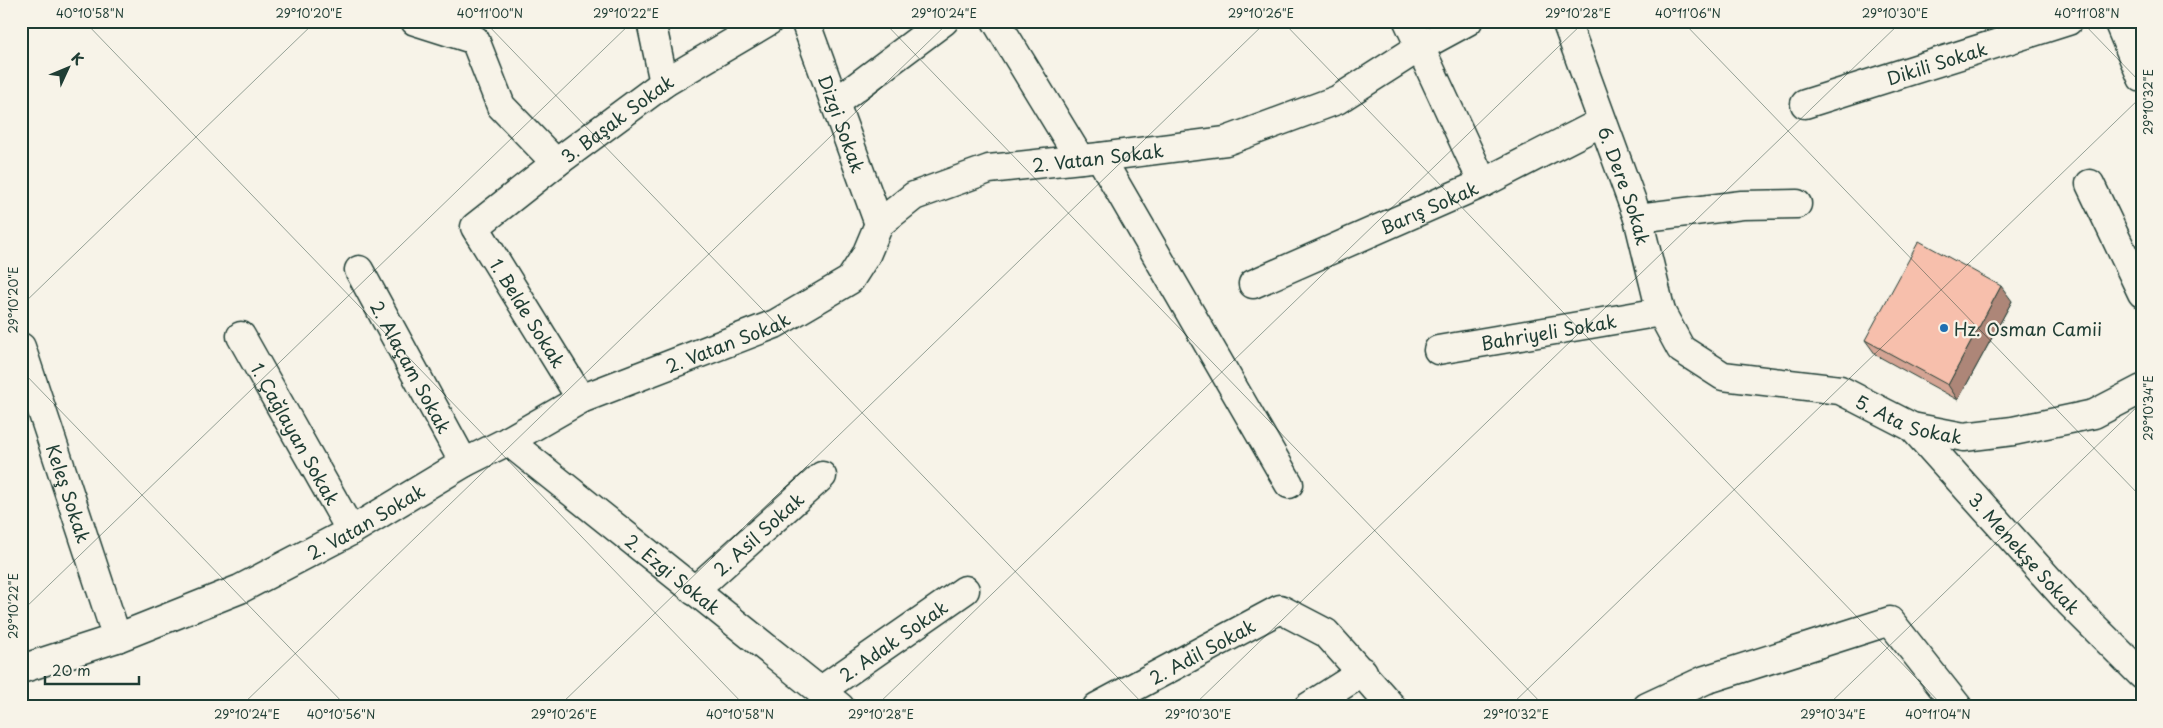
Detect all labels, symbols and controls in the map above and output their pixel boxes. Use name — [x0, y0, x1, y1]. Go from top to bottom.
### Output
text: 40°10'58"N — [56, 4, 124, 22]
text: 29°10'20"E — [276, 4, 343, 22]
text: 40°11'00"N — [457, 4, 523, 22]
text: 29°10'22"E — [593, 4, 659, 22]
text: 29°10'24"E — [911, 4, 977, 22]
text: 29°10'26"E — [1228, 4, 1294, 22]
text: 29°10'28"E — [1545, 4, 1611, 22]
text: 40°11'06"N — [1655, 4, 1721, 22]
text: 29°10'30"E — [1862, 4, 1928, 22]
text: 40°11'08"N — [2054, 4, 2120, 22]
street label: Dikili Sokak — [1883, 34, 1990, 91]
north arrow — [42, 42, 92, 92]
text: K — [67, 48, 89, 70]
street label: 3. Başak Sokak — [555, 67, 678, 169]
text: 29°10'32"E — [2139, 69, 2157, 135]
street label: Dizgi Sokak — [812, 71, 873, 176]
street label: 6. Dere Sokak — [1592, 122, 1658, 248]
street label: 2. Vatan Sokak — [1031, 136, 1165, 178]
street label: Barış Sokak — [1375, 173, 1482, 240]
street label: 1. Belde Sokak — [484, 253, 572, 373]
text: 29°10'20"E — [4, 267, 22, 334]
street label: 2. Alaçam Sokak — [364, 295, 459, 438]
street label: 2. Vatan Sokak — [661, 305, 795, 379]
street label: Bahriyeli Sokak — [1479, 306, 1618, 356]
place label: Hz. Osman Camii — [1954, 315, 2102, 342]
marker: Hz. Osman Camii — [1938, 322, 1950, 334]
street label: 1. Çağlayan Sokak — [245, 357, 347, 510]
text: 29°10'34"E — [2139, 375, 2157, 441]
street label: 5. Ata Sokak — [1851, 387, 1965, 450]
street label: Keleş Sokak — [40, 440, 98, 546]
street label: 2. Vatan Sokak — [302, 476, 429, 565]
street label: 2. Asil Sokak — [707, 485, 809, 582]
street label: 3. Menekşe Sokak — [1963, 486, 2087, 620]
street label: 2. Ezgi Sokak — [620, 527, 727, 620]
text: 29°10'22"E — [4, 573, 22, 639]
street label: 2. Adak Sokak — [833, 593, 953, 687]
street label: 2. Adil Sokak — [1144, 611, 1260, 690]
scale bar — [45, 653, 139, 685]
text: 20 m — [52, 658, 91, 681]
text: 29°10'24"E — [214, 705, 280, 723]
text: 40°10'56"N — [307, 705, 375, 723]
text: 29°10'26"E — [531, 705, 597, 723]
text: 40°10'58"N — [706, 705, 774, 723]
text: 29°10'28"E — [848, 705, 914, 723]
text: 29°10'30"E — [1165, 705, 1231, 723]
text: 29°10'32"E — [1483, 705, 1549, 723]
text: 29°10'34"E — [1800, 705, 1866, 723]
text: 40°11'04"N — [1905, 705, 1971, 723]

